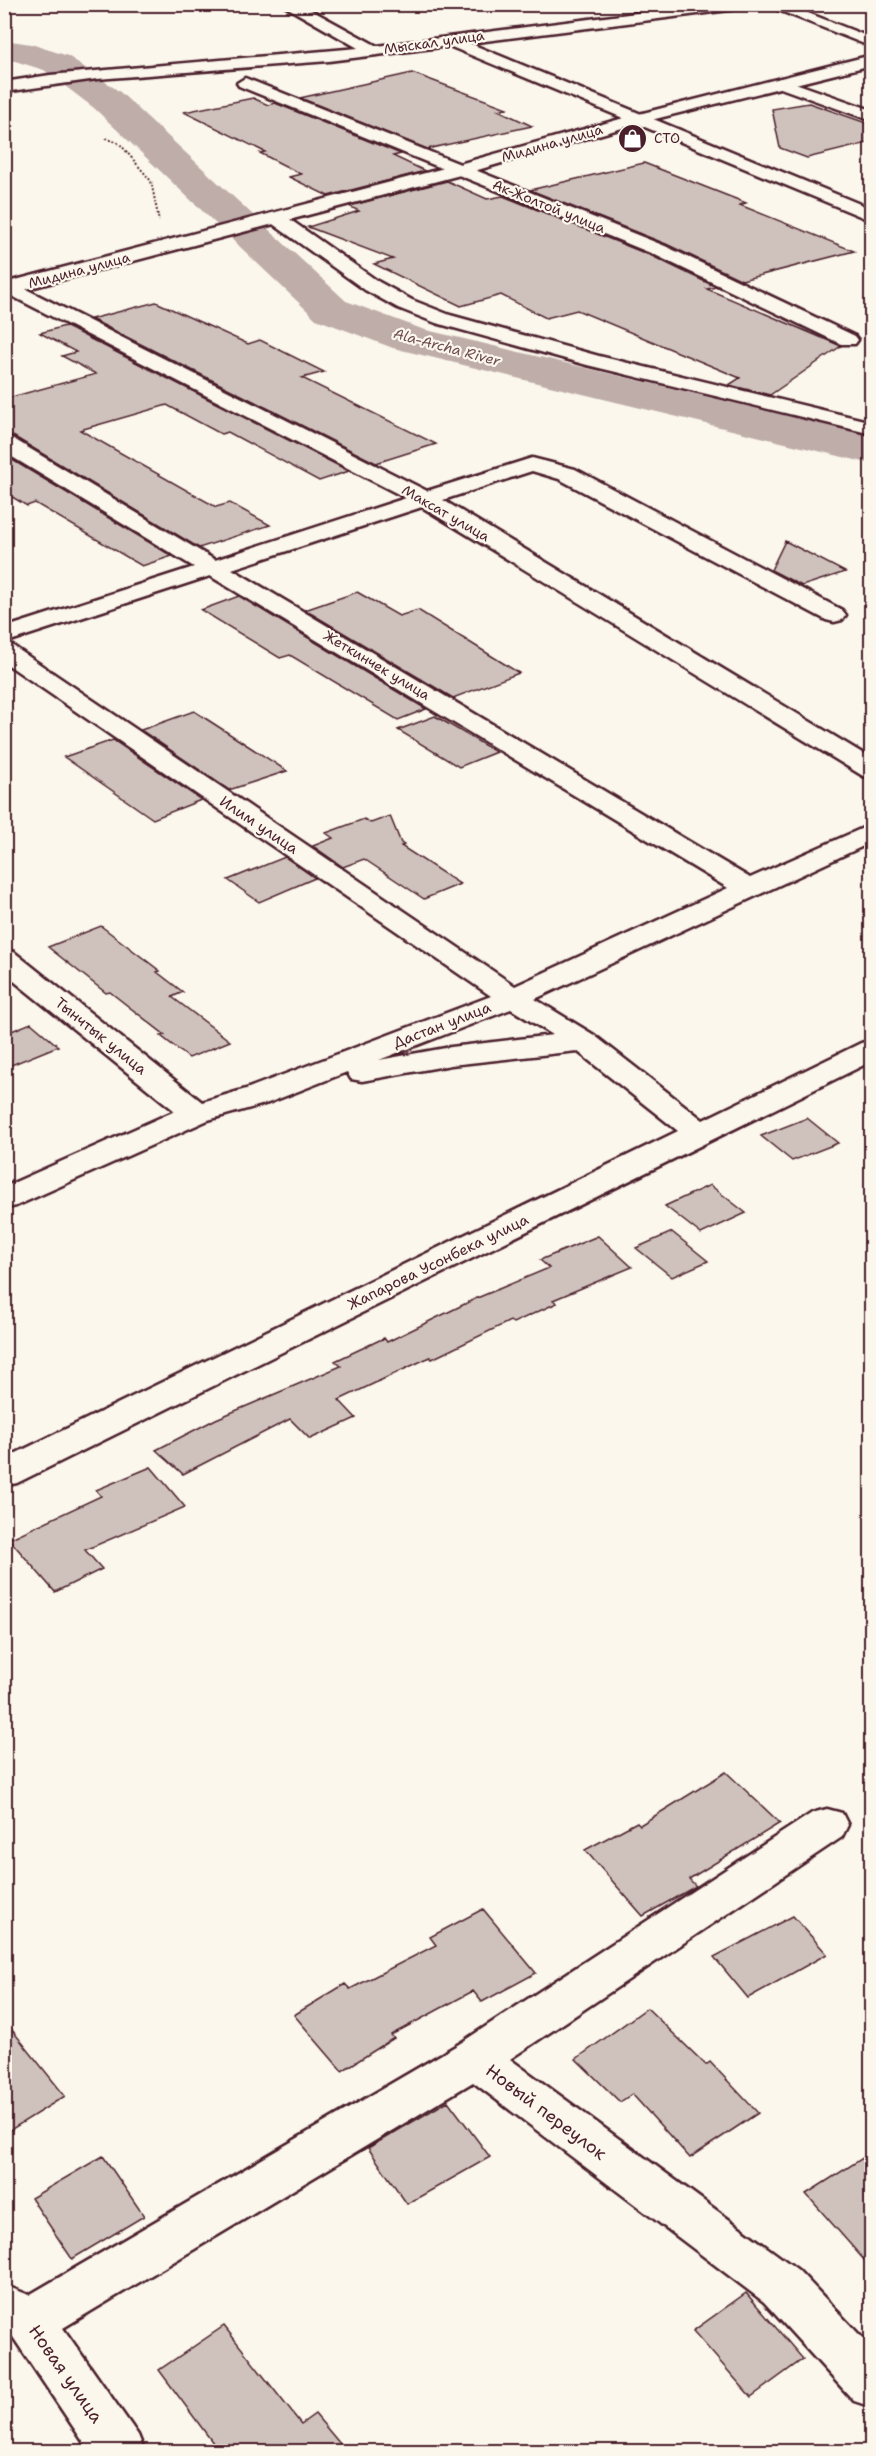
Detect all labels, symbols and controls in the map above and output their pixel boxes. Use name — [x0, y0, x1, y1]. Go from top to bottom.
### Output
street label: Мыскал улица — [382, 26, 486, 58]
street label: Мидина улица — [499, 120, 605, 166]
shop icon: СТО — [617, 122, 649, 154]
place label: СТО — [654, 129, 680, 147]
street label: Ак-Жолтой улица — [490, 175, 608, 237]
street label: Мидина улица — [26, 248, 132, 292]
water label: Ala-Archa River — [392, 324, 503, 370]
street label: Максат улица — [399, 481, 493, 546]
street label: Жеткинчек улица — [321, 626, 434, 704]
street label: Илим улица — [216, 791, 303, 859]
street label: Тынчтык улица — [51, 993, 152, 1080]
street label: Дастан улица — [390, 997, 494, 1053]
street label: Жапарова Усонбека улица — [344, 1209, 532, 1315]
street label: Новый переулок — [481, 2059, 612, 2166]
street label: Новая улица — [23, 2320, 109, 2428]

